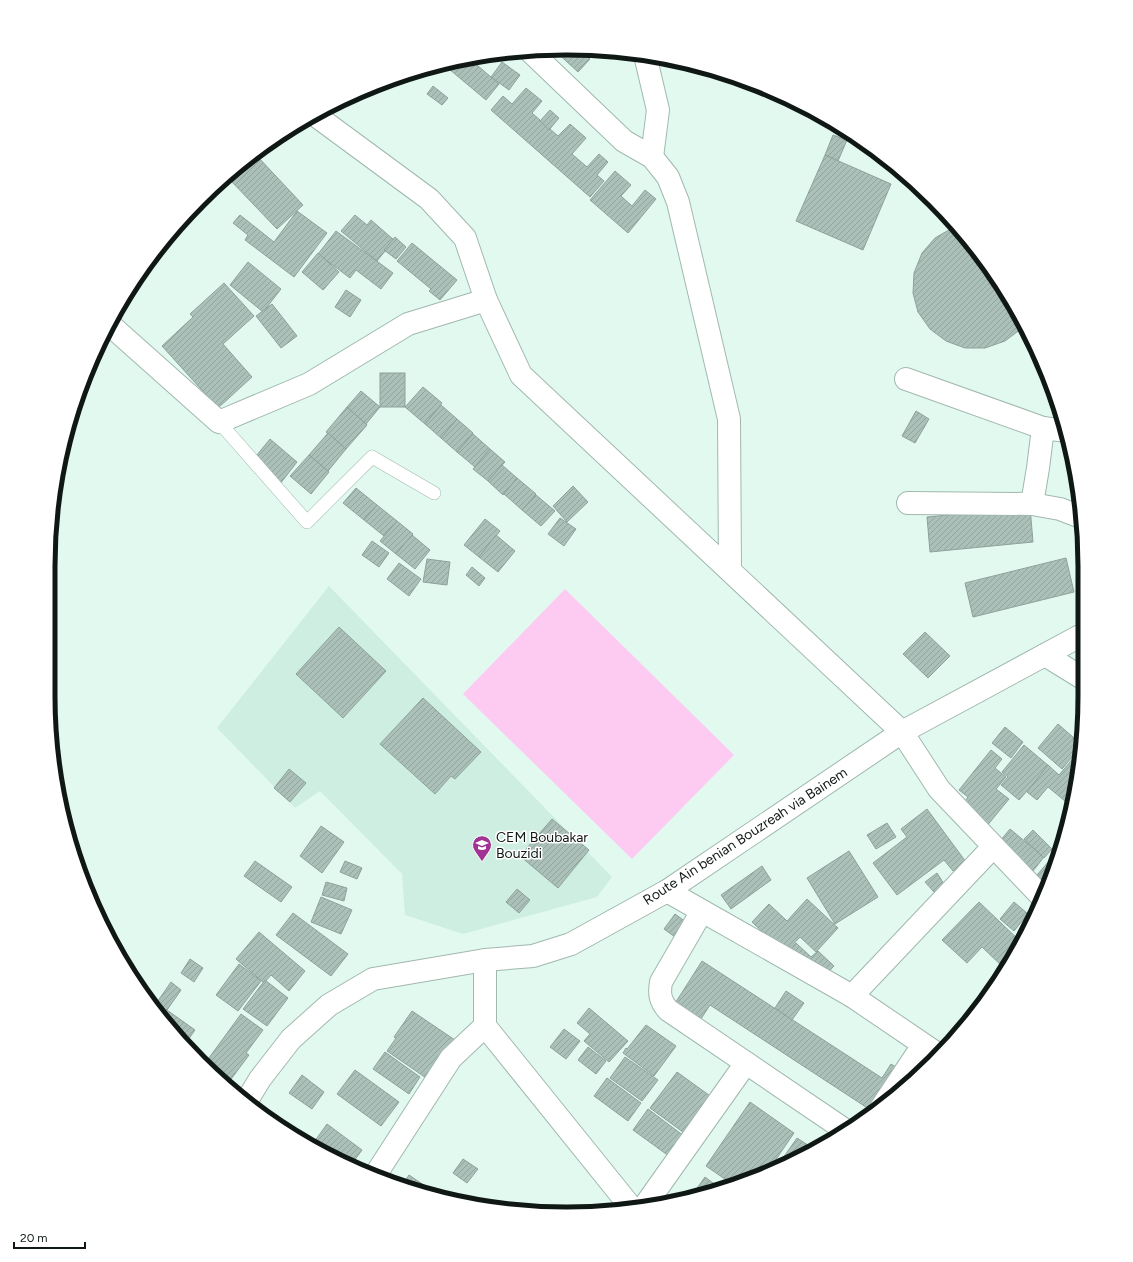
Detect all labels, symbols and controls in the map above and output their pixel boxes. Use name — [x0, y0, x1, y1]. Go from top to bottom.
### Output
street label: Route Ain benian Bouzreah via Bainem — [640, 764, 851, 909]
place label: CEM Boubakar Bouzidi — [496, 829, 588, 862]
school or university icon: CEM Boubakar Bouzidi — [471, 834, 493, 862]
scale bar — [14, 1224, 85, 1250]
text: 20 m — [20, 1231, 48, 1245]

